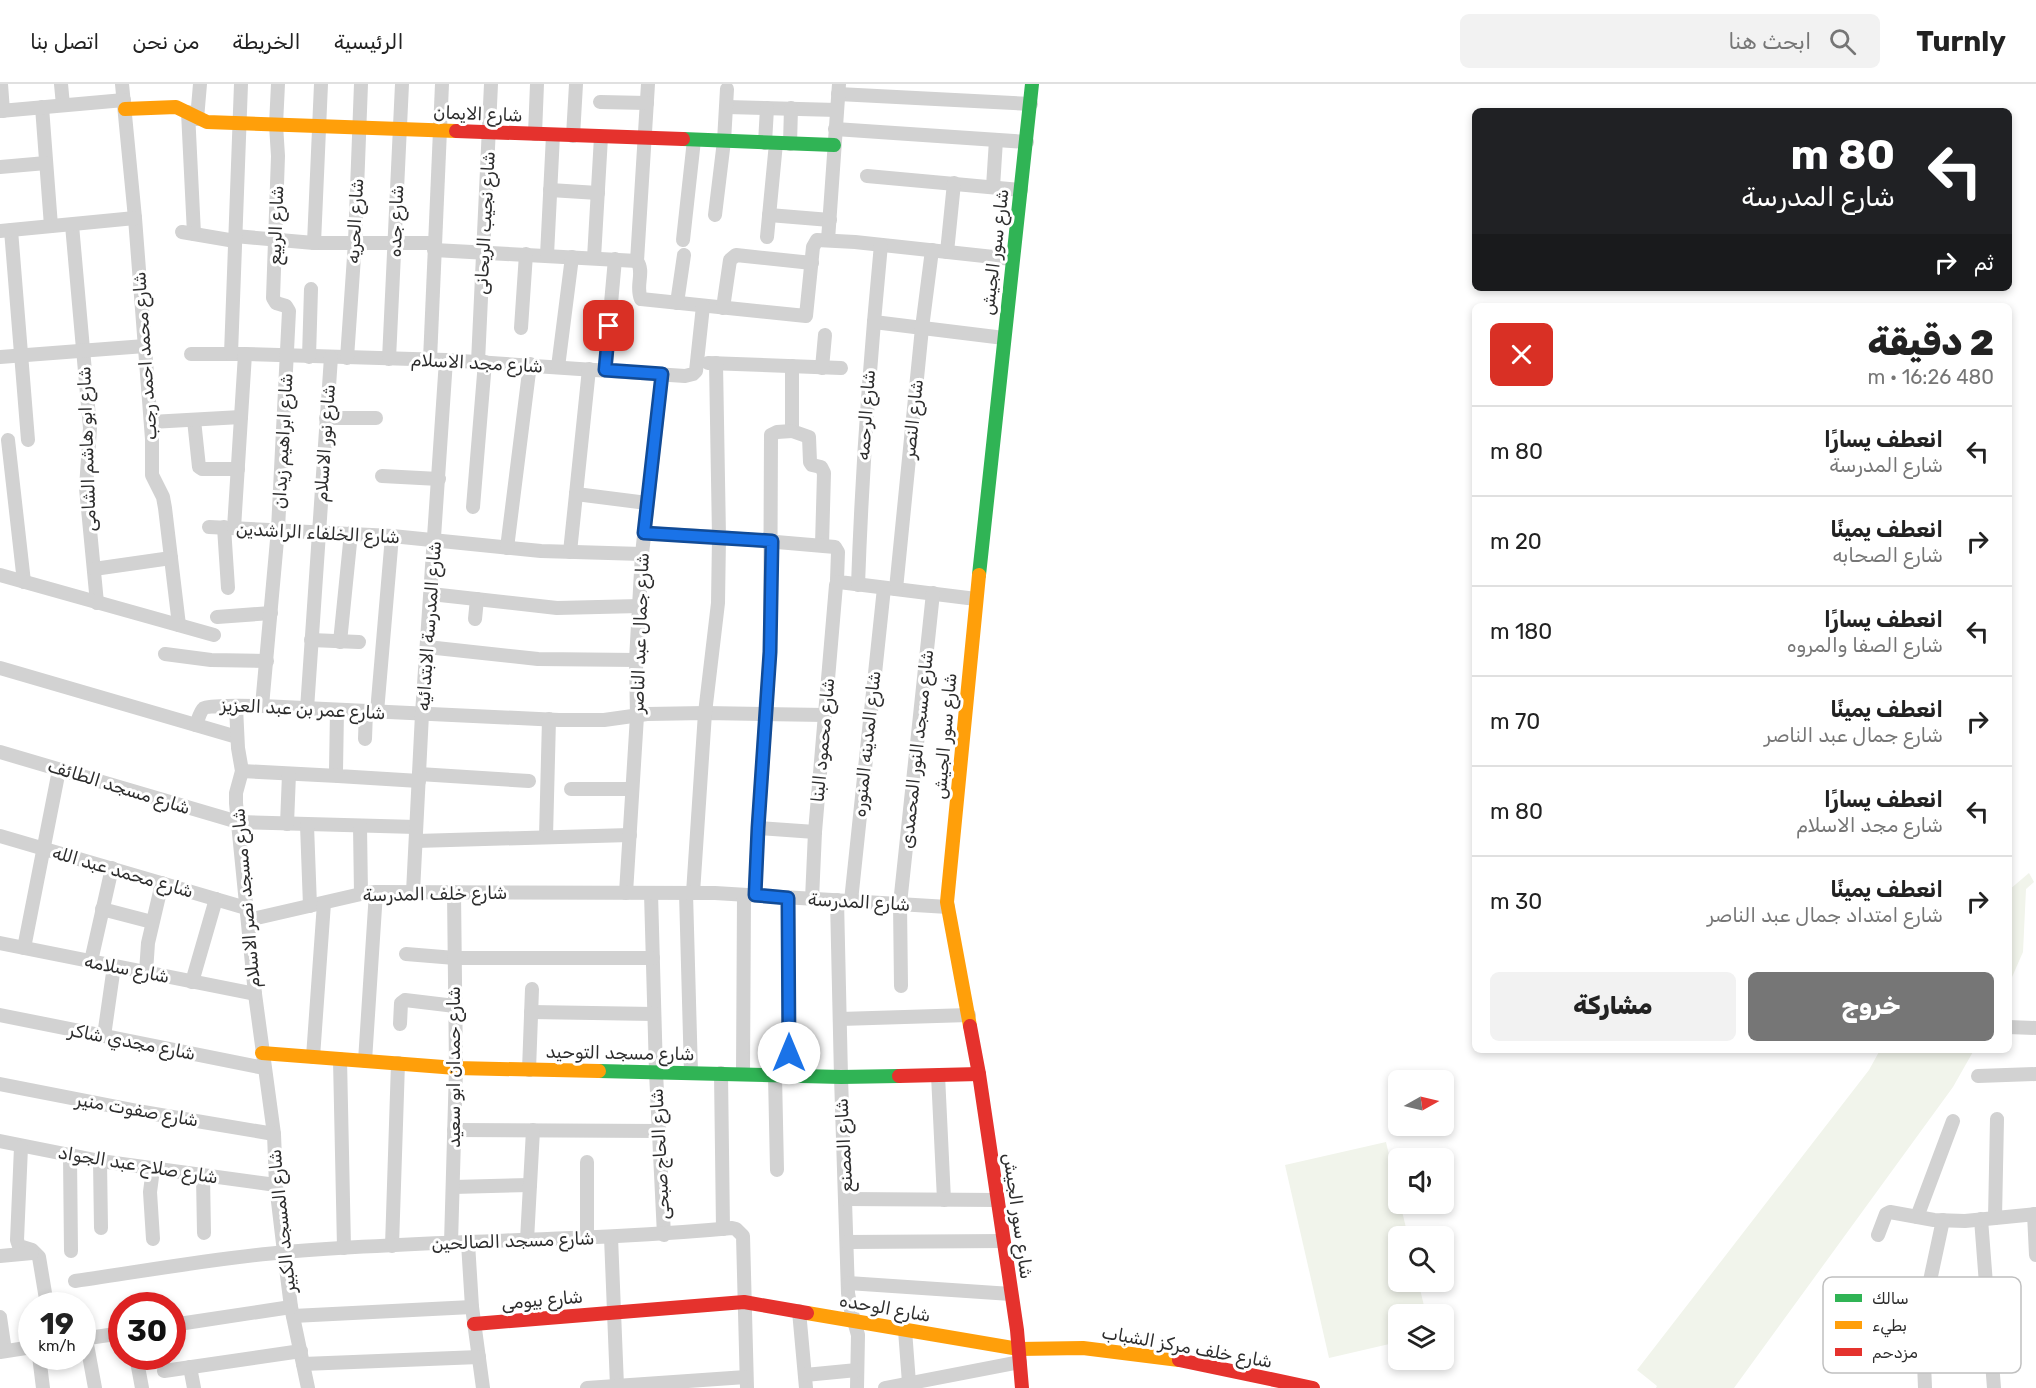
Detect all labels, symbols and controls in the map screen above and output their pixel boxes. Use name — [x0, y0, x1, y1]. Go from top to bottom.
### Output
search box — [1460, 14, 1880, 68]
icon: search — [1826, 25, 1859, 58]
text: Turnly — [1916, 25, 2006, 58]
text: ابحث هنا — [1728, 28, 1811, 55]
text: اتصل بنا — [30, 29, 99, 54]
text: من نحن — [132, 29, 199, 54]
text: الخريطة — [232, 29, 301, 54]
text: الرئيسية — [334, 29, 404, 54]
street label: شارع الايمان — [433, 101, 523, 128]
text: 80 m — [1791, 130, 1895, 180]
icon: left — [1916, 132, 1994, 210]
street label: شارع نجيب الريحانى — [470, 151, 501, 295]
street label: شارع الحريه — [342, 178, 369, 264]
text: شارع المدرسة — [1741, 181, 1895, 213]
street label: شارع جده — [384, 184, 409, 258]
street label: شارع الربيع — [264, 185, 290, 265]
street label: شارع سور الجيش — [976, 188, 1015, 316]
icon: right — [1929, 246, 1962, 279]
text: ثم — [1974, 249, 1994, 276]
street label: شارع محمد احمد رجب — [128, 271, 163, 441]
pin — [583, 300, 634, 351]
icon: arrive — [592, 309, 625, 342]
text: 2 دقيقة — [1868, 321, 1994, 364]
button: close — [1490, 323, 1553, 386]
street label: شارع مجد الاسلام — [410, 349, 544, 378]
text: 480 m · 16:26 — [1868, 365, 1994, 389]
street label: شارع ابو هاشم الشامى — [73, 366, 102, 532]
street label: شارع الرحمه — [852, 369, 881, 461]
street label: شارع ابراهيم زيدان — [268, 373, 299, 510]
street label: شارع النصر — [898, 378, 929, 461]
street label: شارع نور الاسلام — [310, 383, 341, 503]
text: انعطف يسارًا — [1824, 426, 1943, 453]
icon: left — [1961, 435, 1994, 468]
text: 80 m — [1490, 438, 1543, 465]
text: شارع المدرسة — [1829, 453, 1943, 477]
text: انعطف يمينًا — [1830, 516, 1943, 543]
street label: شارع الخلفاء الراشدين — [235, 518, 401, 549]
icon: right — [1961, 525, 1994, 558]
text: 20 m — [1490, 528, 1542, 555]
street label: شارع المدرسة الابتدائيه — [412, 540, 447, 712]
text: شارع الصحابه — [1832, 543, 1943, 567]
street label: شارع جمال عبد الناصر — [626, 552, 655, 715]
text: انعطف يسارًا — [1824, 606, 1943, 633]
icon: left — [1961, 615, 1994, 648]
text: 180 m — [1490, 618, 1552, 645]
text: شارع الصفا والمروه — [1787, 633, 1943, 657]
street label: شارع مسجد النور المحمدى — [896, 648, 939, 850]
street label: شارع المدينه المنوره — [848, 670, 887, 818]
street label: شارع سور الجيش — [929, 672, 962, 800]
street label: شارع محمود البنا — [807, 677, 840, 803]
street label: شارع عمر بن عبد العزيز — [219, 694, 386, 725]
text: انعطف يمينًا — [1830, 696, 1943, 723]
icon: right — [1961, 705, 1994, 738]
text: 70 m — [1490, 708, 1540, 735]
text: شارع جمال عبد الناصر — [1764, 723, 1943, 747]
street label: شارع مسجد الطائف — [45, 755, 193, 820]
text: انعطف يسارًا — [1824, 786, 1943, 813]
icon: left — [1961, 795, 1994, 828]
text: 80 m — [1490, 798, 1543, 825]
street label: شارع مسجد نصر الاسلام — [227, 807, 266, 989]
text: شارع مجد الاسلام — [1796, 813, 1943, 837]
street label: شارع محمد عبد الله — [50, 841, 196, 904]
text: انعطف يمينًا — [1830, 876, 1943, 903]
street label: شارع خلف المدرسة — [363, 882, 507, 907]
icon: right — [1961, 885, 1994, 918]
street label: شارع المدرسة — [807, 888, 911, 917]
text: 30 m — [1490, 888, 1542, 915]
text: شارع امتداد جمال عبد الناصر — [1707, 903, 1943, 927]
street label: شارع سلامه — [82, 950, 171, 989]
button: مشاركة — [1490, 972, 1736, 1041]
button: خروج — [1748, 972, 1994, 1041]
street label: شارع حمدان ابو سعيد — [443, 986, 466, 1148]
street label: شارع مجدي شاكر — [65, 1019, 197, 1066]
position arrow — [757, 1021, 821, 1085]
street label: شارع مسجد التوحيد — [545, 1041, 695, 1066]
north arrow — [1388, 1070, 1454, 1136]
map controls — [1388, 1070, 1454, 1370]
street label: شارع صفوت منير — [73, 1088, 200, 1133]
street label: شارع الحاج صبحى — [646, 1088, 675, 1220]
street label: شارع المصنع — [831, 1098, 859, 1192]
street label: شارع صلاح عبد الجواد — [56, 1141, 220, 1190]
street label: شارع المسجد الكبير — [264, 1148, 302, 1295]
button: sound — [1388, 1148, 1454, 1214]
street label: شارع سور الجيش — [997, 1152, 1038, 1281]
button: search — [1388, 1226, 1454, 1292]
street label: شارع مسجد الصالحين — [431, 1227, 595, 1256]
legend — [1823, 1277, 2021, 1373]
street label: شارع بيومى — [500, 1285, 584, 1316]
street label: شارع الوحده — [838, 1289, 932, 1328]
text: سالك — [1872, 1289, 1909, 1308]
speed limit sign: 30 — [108, 1292, 186, 1370]
button: layers — [1388, 1304, 1454, 1370]
text: 19 — [40, 1306, 74, 1342]
text: بطيء — [1872, 1316, 1907, 1338]
street label: شارع خلف مركز الشباب — [1100, 1321, 1274, 1374]
text: km/h — [38, 1337, 76, 1355]
text: مزدحم — [1872, 1343, 1918, 1363]

